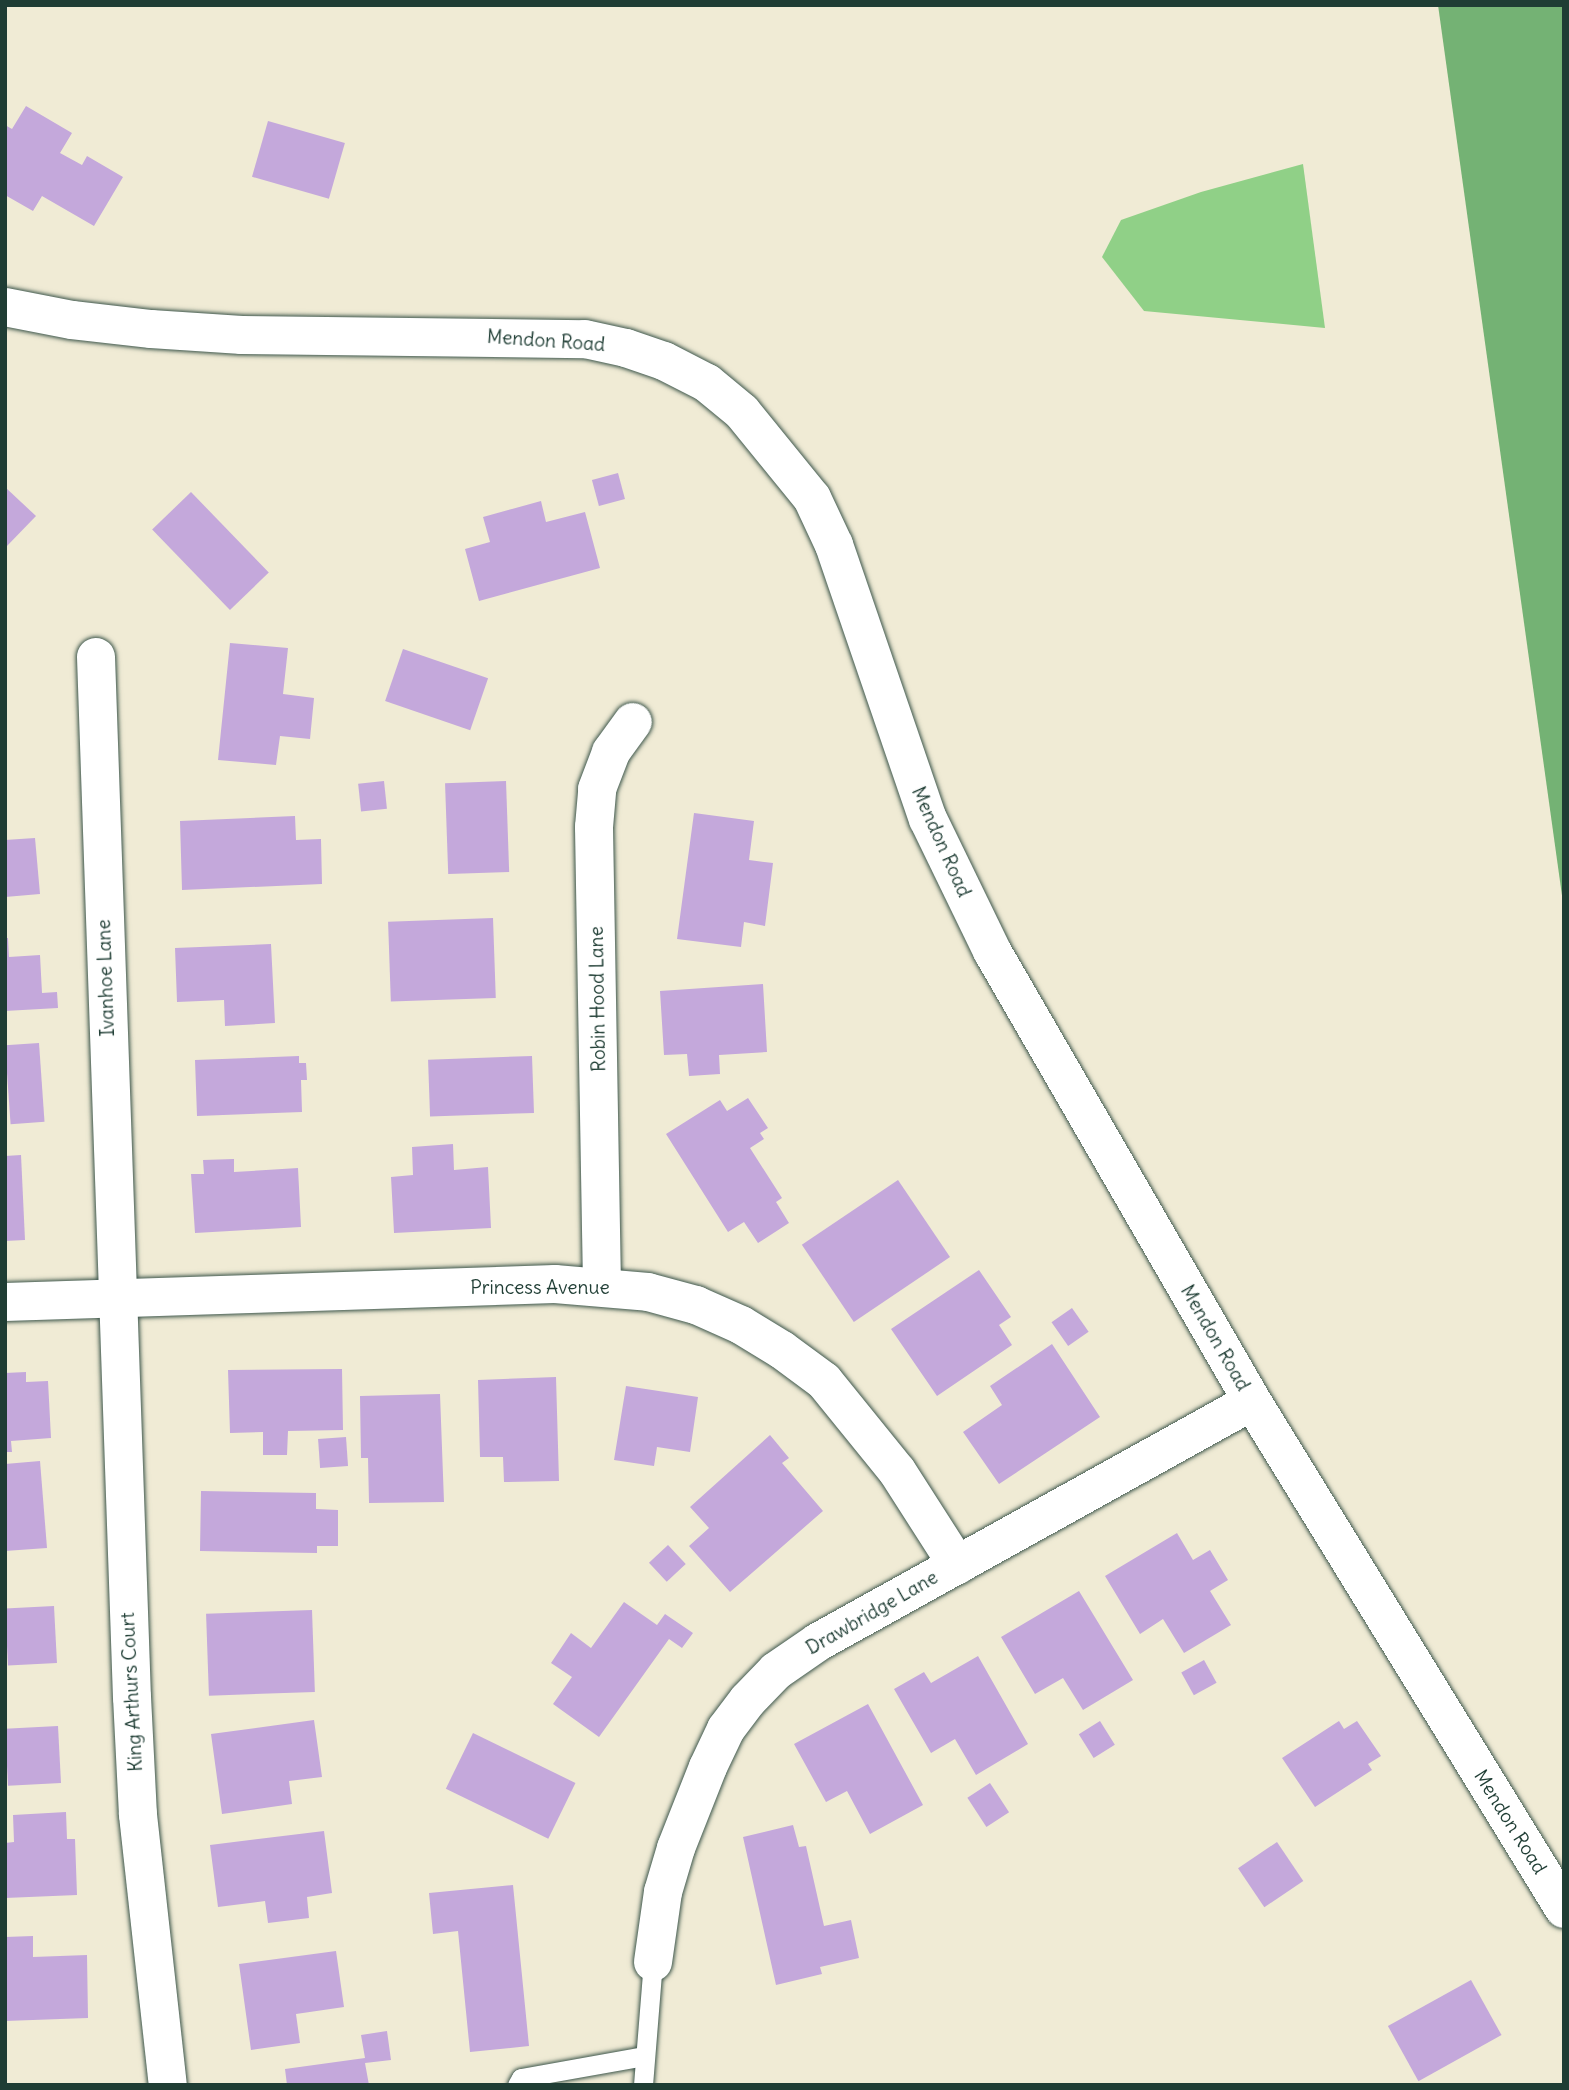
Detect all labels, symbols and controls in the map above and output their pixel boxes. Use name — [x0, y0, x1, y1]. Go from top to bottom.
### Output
street label: Mendon Road — [486, 325, 606, 357]
street label: Mendon Road — [906, 783, 976, 901]
street label: Ivanhoe Lane — [93, 919, 119, 1037]
street label: Robin Hood Lane — [585, 926, 611, 1072]
street label: Princess Avenue — [470, 1277, 610, 1299]
street label: Mendon Road — [1176, 1281, 1254, 1395]
street label: Drawbridge Lane — [802, 1566, 942, 1660]
street label: King Arthurs Court — [116, 1612, 148, 1772]
street label: Mendon Road — [1469, 1766, 1551, 1878]

